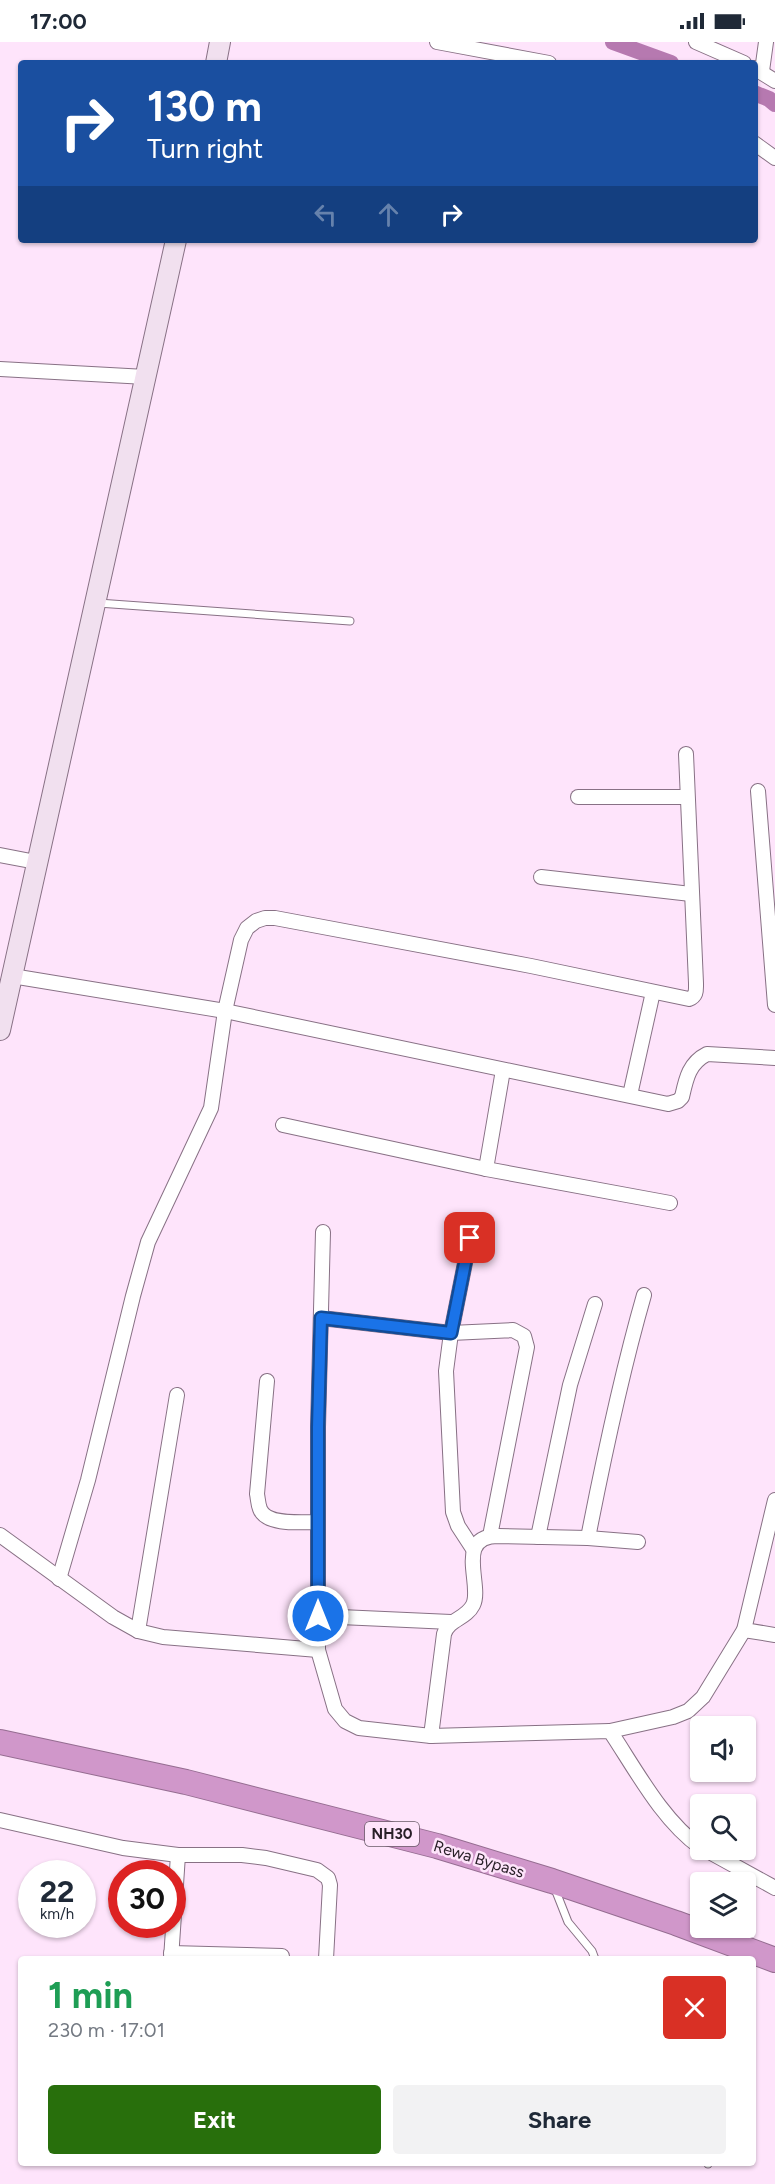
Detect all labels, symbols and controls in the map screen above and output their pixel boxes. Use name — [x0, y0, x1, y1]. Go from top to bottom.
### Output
text: 17:00 — [30, 8, 87, 35]
text: 130 m — [147, 81, 262, 132]
icon: right — [48, 84, 126, 162]
text: Turn right — [147, 132, 263, 165]
icon: left — [309, 198, 342, 231]
icon: ahead — [372, 198, 405, 231]
icon: right — [435, 198, 468, 231]
pin — [444, 1212, 495, 1263]
icon: arrive — [453, 1221, 486, 1254]
position arrow — [286, 1584, 350, 1648]
map controls — [690, 1716, 756, 1938]
button: sound — [690, 1716, 756, 1782]
button: search — [690, 1794, 756, 1860]
road number: NH30 — [365, 1822, 419, 1846]
street label: Rewa Bypass — [431, 1836, 527, 1882]
speed limit sign: 30 — [108, 1860, 186, 1938]
button: layers — [690, 1872, 756, 1938]
text: 22 — [40, 1873, 74, 1910]
text: km/h — [40, 1905, 74, 1923]
text: 1 min — [48, 1974, 133, 2017]
button: close — [663, 1976, 726, 2039]
text: 230 m · 17:01 — [48, 2018, 165, 2042]
button: Exit — [48, 2085, 381, 2154]
button: Share — [393, 2085, 726, 2154]

